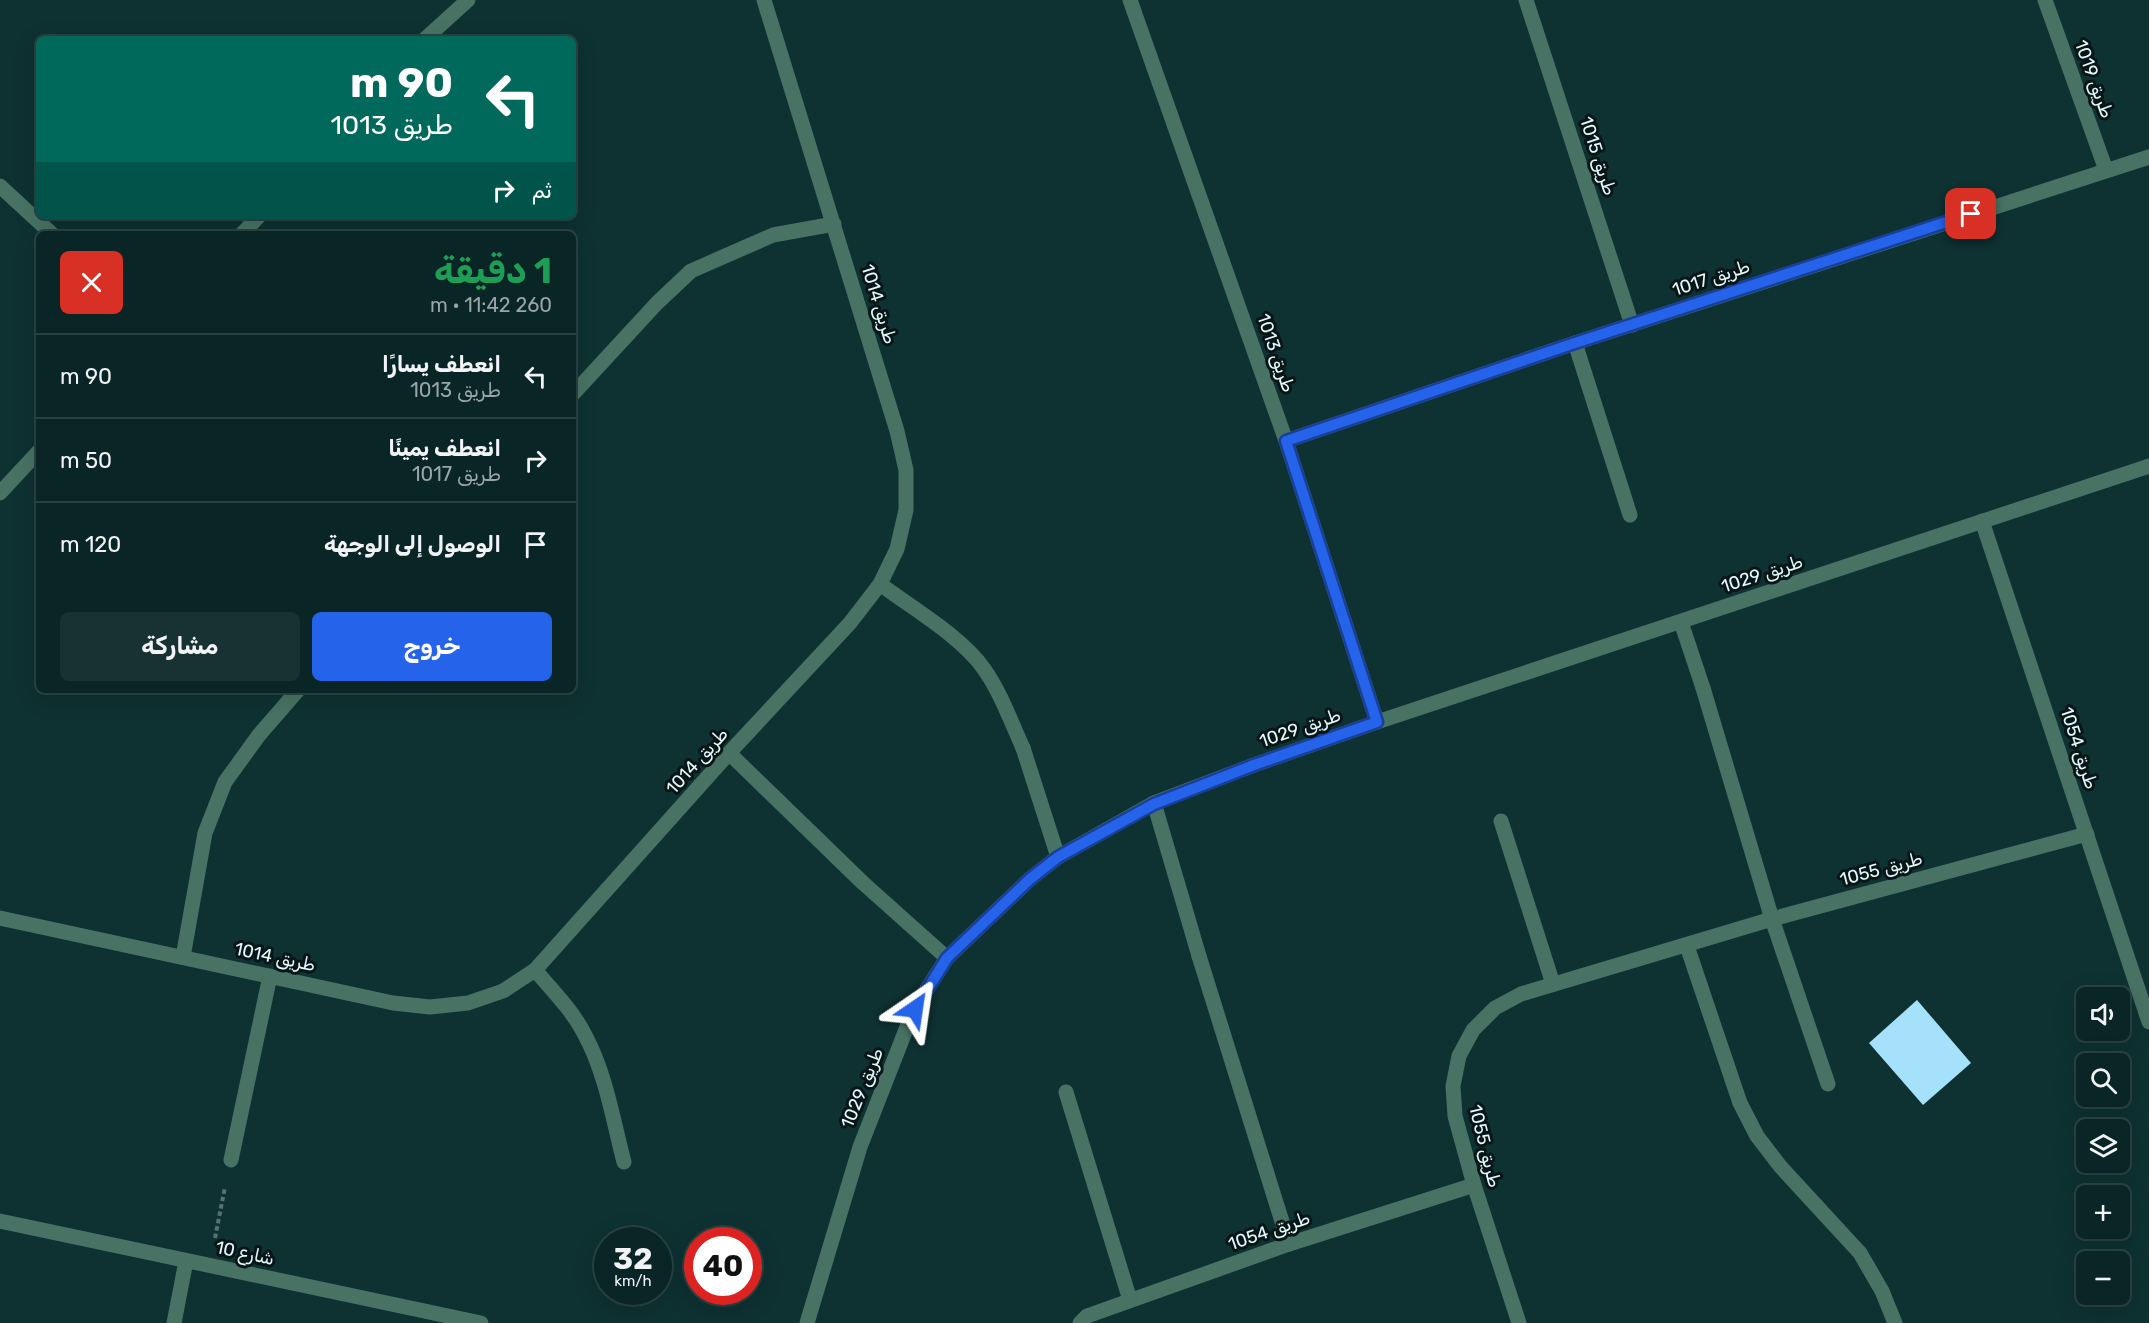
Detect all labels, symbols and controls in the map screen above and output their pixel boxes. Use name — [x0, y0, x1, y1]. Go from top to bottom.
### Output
street label: طريق 1019 — [2070, 37, 2118, 121]
text: 90 m — [350, 58, 453, 108]
icon: left — [474, 60, 552, 138]
text: طريق 1013 — [331, 109, 453, 141]
street label: طريق 1015 — [1575, 114, 1621, 198]
icon: right — [487, 174, 520, 207]
text: ثم — [532, 177, 552, 204]
pin — [1945, 188, 1996, 239]
icon: arrive — [1954, 197, 1987, 230]
text: 1 دقيقة — [434, 249, 552, 292]
button: close — [60, 251, 123, 314]
street label: طريق 1017 — [1670, 255, 1752, 301]
street label: طريق 1014 — [856, 262, 902, 346]
text: 260 m · 11:42 — [430, 293, 552, 317]
street label: طريق 1013 — [1252, 311, 1300, 395]
text: انعطف يسارًا — [382, 351, 501, 378]
icon: left — [519, 360, 552, 393]
text: 90 m — [60, 363, 112, 390]
text: طريق 1013 — [410, 378, 501, 402]
text: انعطف يمينًا — [388, 435, 501, 462]
icon: right — [519, 444, 552, 477]
text: 50 m — [60, 447, 112, 474]
text: طريق 1017 — [412, 462, 501, 486]
icon: arrive — [519, 528, 552, 561]
text: 120 m — [60, 531, 121, 558]
text: الوصول إلى الوجهة — [324, 531, 501, 558]
street label: طريق 1029 — [1718, 550, 1806, 598]
button: مشاركة — [60, 612, 300, 681]
button: خروج — [312, 612, 552, 681]
street label: طريق 1029 — [1257, 704, 1343, 752]
street label: طريق 1054 — [2055, 704, 2103, 792]
street label: طريق 1014 — [661, 723, 733, 799]
street label: طريق 1055 — [1837, 847, 1925, 891]
street label: طريق 1014 — [233, 938, 317, 976]
position arrow — [883, 977, 947, 1041]
map controls — [2076, 987, 2130, 1305]
button: sound — [2076, 987, 2130, 1041]
street label: طريق 1029 — [836, 1045, 888, 1131]
button: search — [2076, 1053, 2130, 1107]
street label: طريق 1055 — [1464, 1102, 1506, 1190]
button: layers — [2076, 1119, 2130, 1173]
button: + — [2076, 1185, 2130, 1239]
street label: طريق 1054 — [1225, 1207, 1313, 1255]
speed limit sign: 40 — [684, 1227, 762, 1305]
street label: شارع 10 — [213, 1236, 276, 1271]
text: 32 — [613, 1241, 653, 1277]
button: − — [2076, 1251, 2130, 1305]
text: km/h — [614, 1272, 652, 1290]

